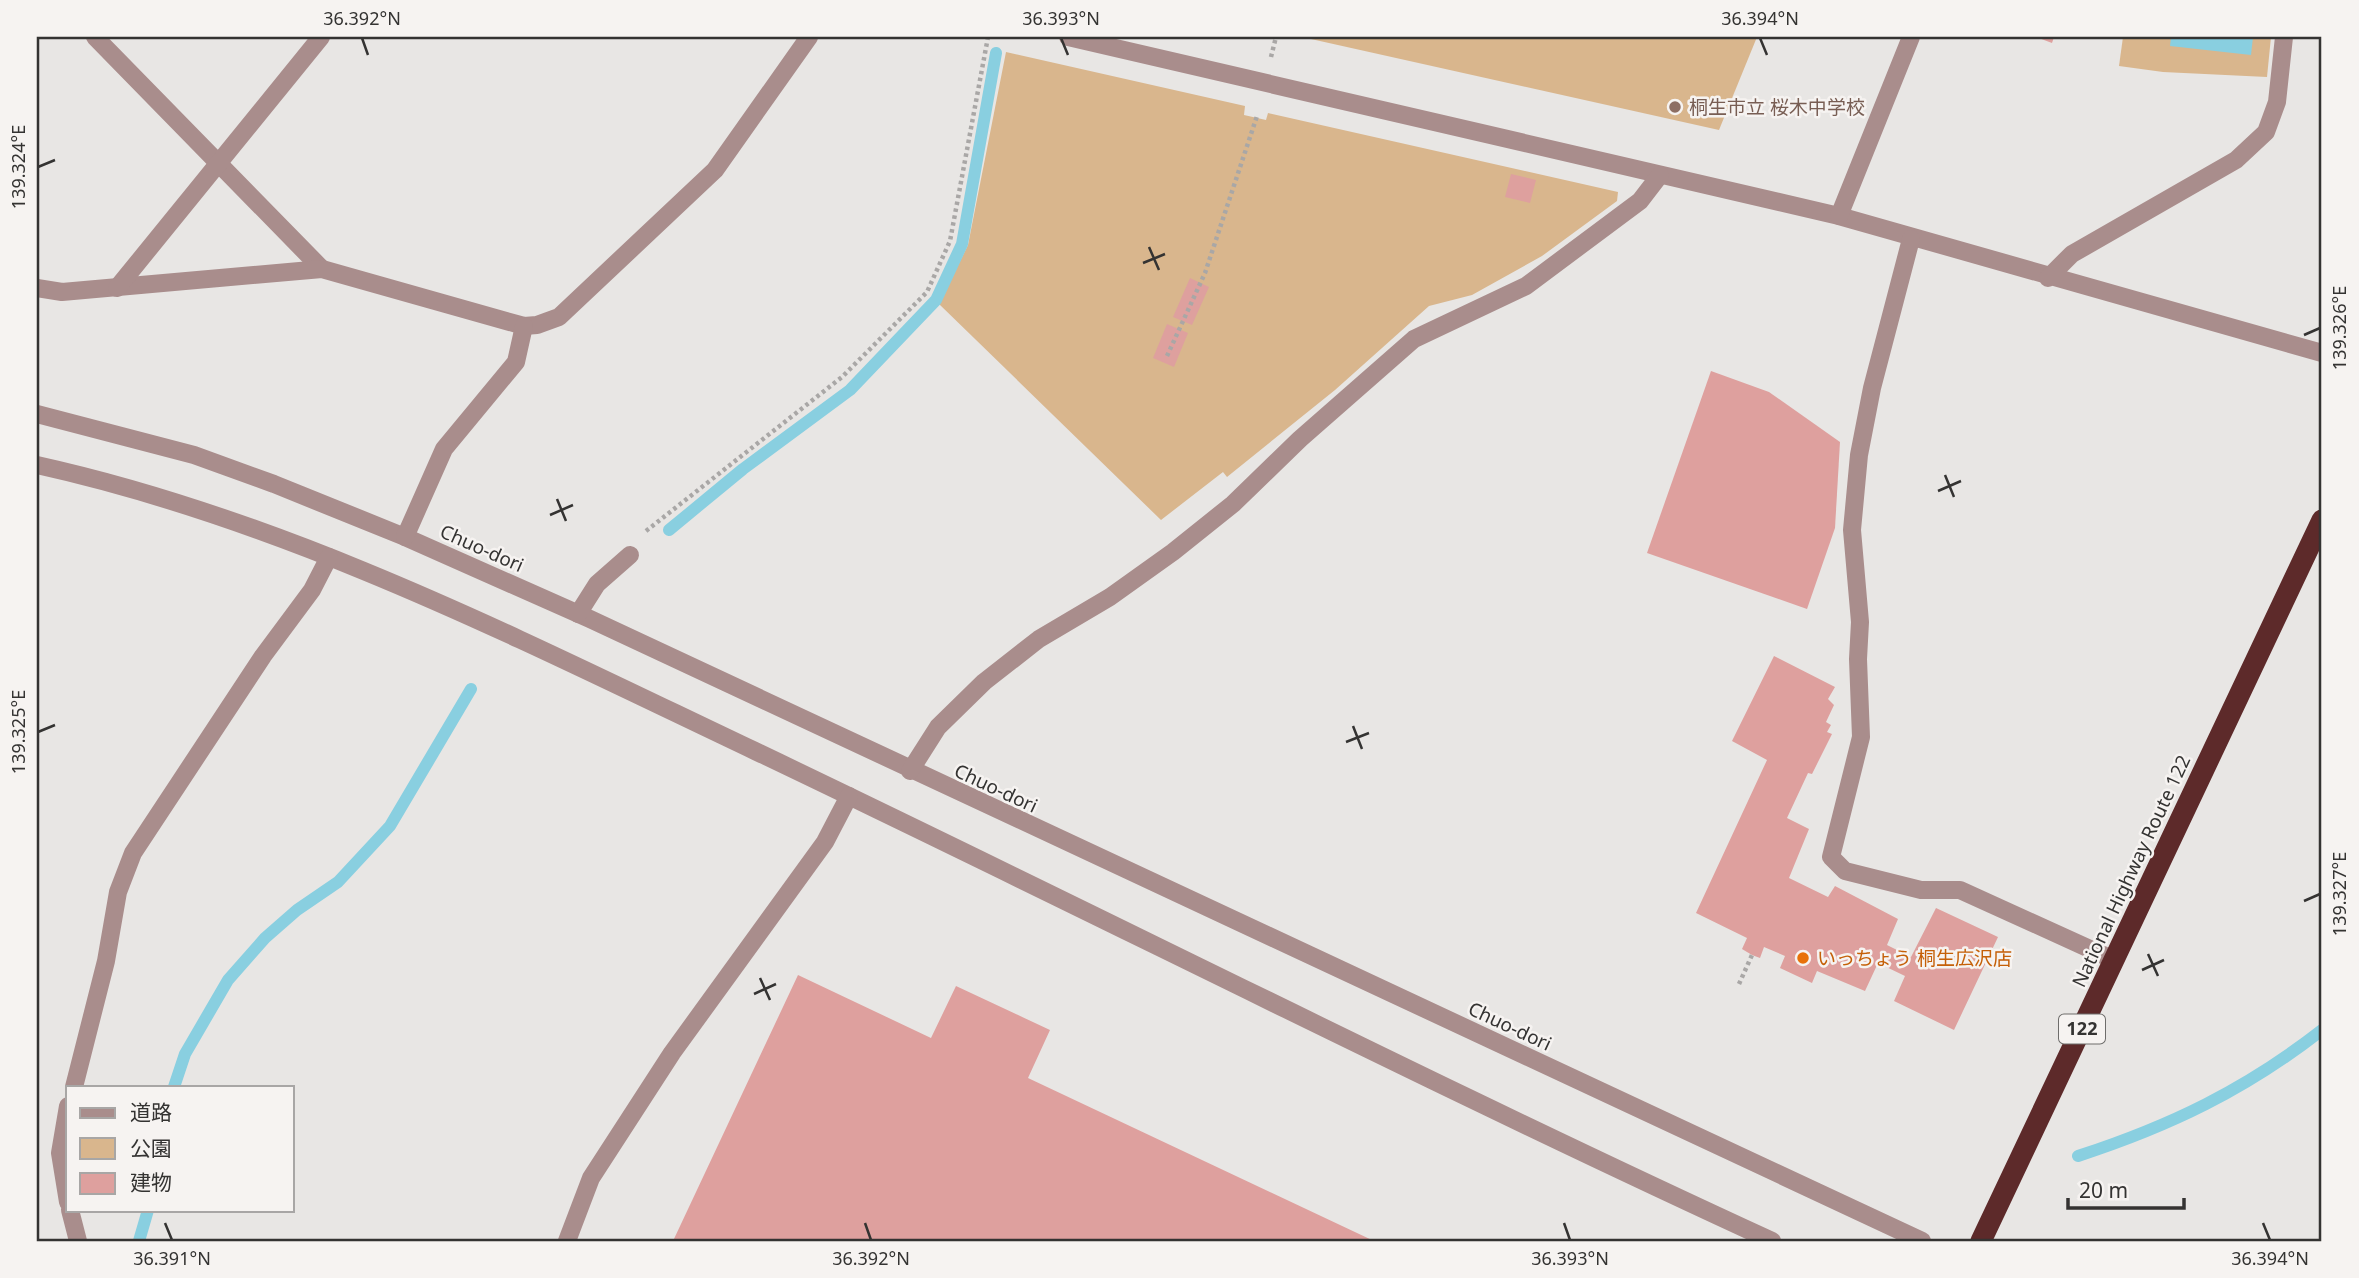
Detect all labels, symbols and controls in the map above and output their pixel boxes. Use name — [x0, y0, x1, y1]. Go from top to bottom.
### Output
text: 36.392°N — [323, 6, 401, 30]
text: 36.393°N — [1022, 6, 1100, 30]
text: 36.394°N — [1721, 6, 1799, 30]
place label: 桐生市立 桜木中学校 — [1689, 94, 1865, 120]
marker: 桐生市立 桜木中学校 — [1667, 99, 1683, 115]
text: 139.324°E — [6, 125, 30, 209]
text: 139.326°E — [2327, 286, 2351, 370]
street label: Chuo-dori — [436, 518, 528, 578]
text: 139.325°E — [6, 690, 30, 774]
street label: National Highway Route 122 — [2066, 751, 2196, 991]
street label: Chuo-dori — [950, 757, 1042, 819]
text: 139.327°E — [2327, 852, 2351, 936]
place label: いっちょう 桐生広沢店 — [1817, 945, 2012, 971]
marker: いっちょう 桐生広沢店 — [1795, 950, 1811, 966]
street label: Chuo-dori — [1464, 995, 1556, 1057]
road number: 122 — [2059, 1014, 2105, 1044]
legend — [66, 1086, 294, 1212]
text: 道路 — [130, 1098, 172, 1126]
text: 公園 — [130, 1134, 172, 1162]
scale bar — [2068, 1166, 2184, 1210]
text: 建物 — [130, 1168, 172, 1196]
text: 20 m — [2079, 1176, 2128, 1204]
text: 36.391°N — [133, 1246, 211, 1270]
text: 36.392°N — [832, 1246, 910, 1270]
text: 36.393°N — [1531, 1246, 1609, 1270]
text: 36.394°N — [2231, 1246, 2309, 1270]

